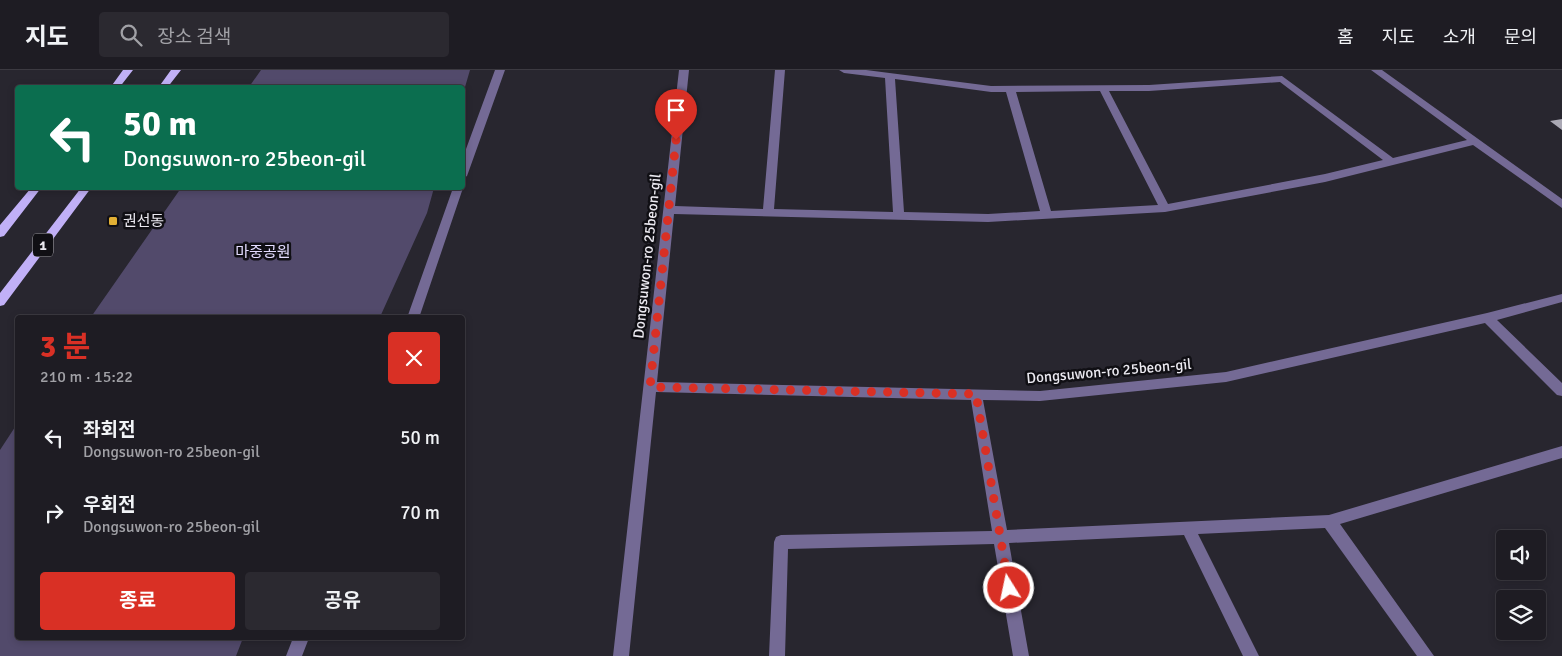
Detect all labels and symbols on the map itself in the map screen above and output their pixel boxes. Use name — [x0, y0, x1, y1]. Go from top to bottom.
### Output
pin — [655, 89, 697, 140]
street label: Dongsuwon-ro 25beon-gil — [629, 173, 665, 339]
place label: 권선동 — [123, 212, 164, 230]
marker: 권선동 — [107, 215, 119, 227]
road number: 1 — [33, 234, 53, 256]
park label: 마중공원 — [235, 243, 291, 261]
street label: Dongsuwon-ro 25beon-gil — [1026, 355, 1192, 387]
position arrow — [982, 561, 1034, 613]

